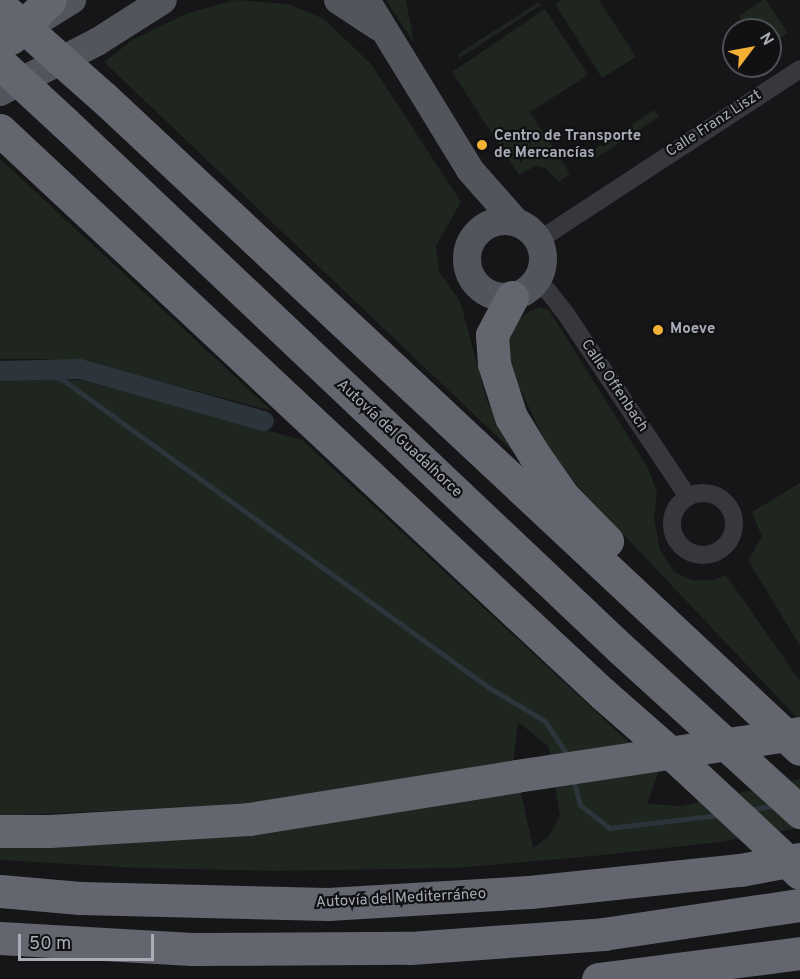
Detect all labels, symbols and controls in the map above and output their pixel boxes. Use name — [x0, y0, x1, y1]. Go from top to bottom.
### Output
north arrow — [722, 18, 782, 78]
text: N — [754, 29, 777, 50]
street label: Calle Franz Liszt — [663, 87, 765, 161]
place label: Centro de Transporte de Mercancías — [494, 127, 641, 162]
marker: Centro de Transporte de Mercancías — [475, 138, 489, 152]
place label: Moeve — [670, 321, 715, 339]
marker: Moeve — [651, 323, 665, 337]
street label: Calle Offenbach — [576, 336, 652, 436]
street label: Autovía del Guadalhorce — [333, 376, 465, 502]
street label: Autovía del Mediterráneo — [315, 886, 487, 912]
scale bar — [21, 922, 158, 960]
text: 50 m — [29, 933, 71, 956]

